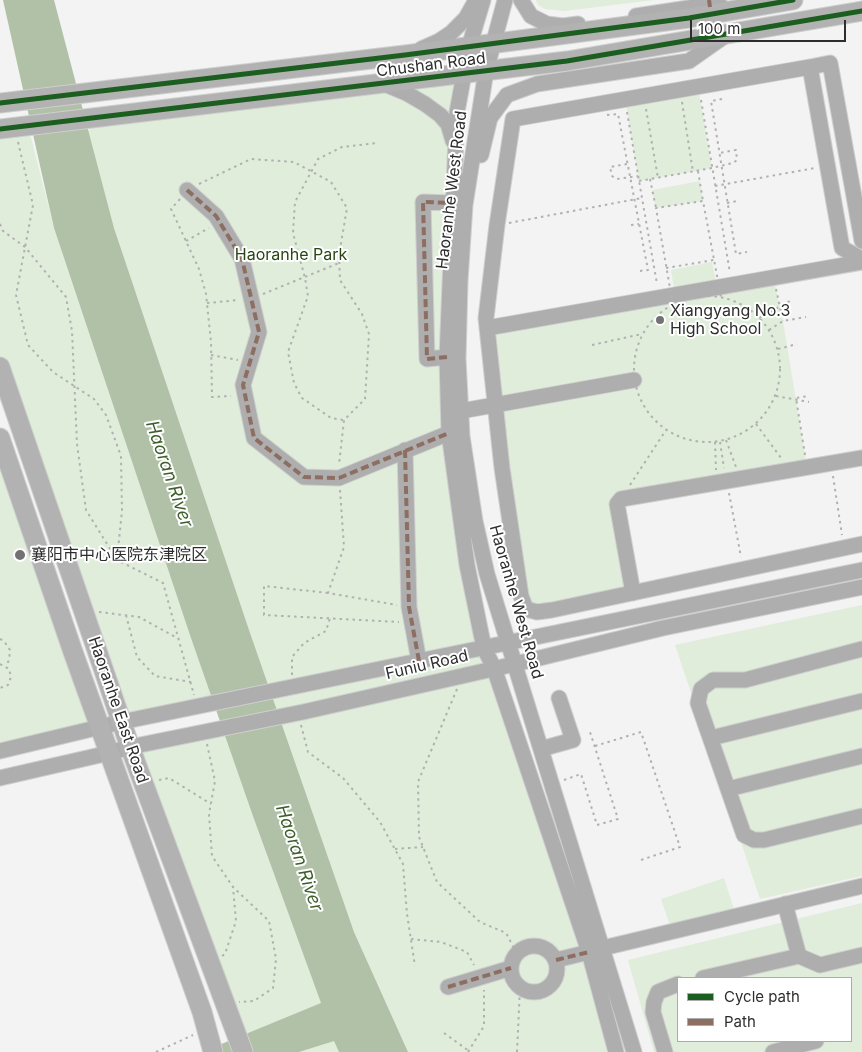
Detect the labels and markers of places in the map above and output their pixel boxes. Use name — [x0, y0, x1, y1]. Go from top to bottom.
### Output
place label: Xiangyang No.3 High School — [670, 301, 790, 339]
marker: Xiangyang No.3 High School — [654, 314, 666, 326]
place label: 襄阳市中心医院东津院区 — [31, 545, 207, 565]
marker: 襄阳市中心医院东津院区 — [13, 548, 27, 562]

